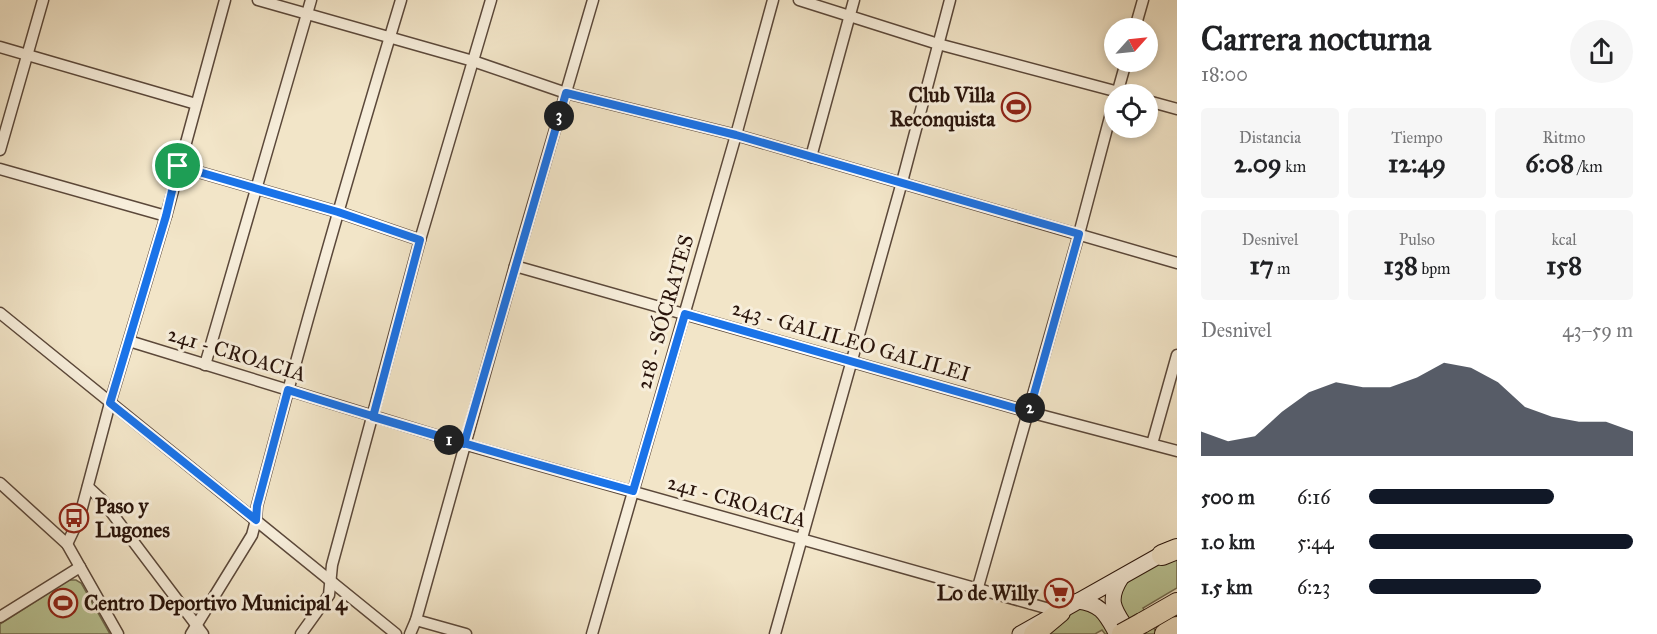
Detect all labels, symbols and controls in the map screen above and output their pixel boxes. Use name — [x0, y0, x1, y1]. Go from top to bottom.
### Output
north arrow — [1104, 18, 1158, 72]
map controls — [1104, 18, 1158, 138]
text: Carrera nocturna — [1201, 19, 1431, 59]
button: share — [1570, 20, 1633, 83]
text: 18:00 — [1201, 62, 1248, 86]
place label: Club Villa Reconquista — [890, 82, 996, 132]
button: locate — [1104, 84, 1158, 138]
sports icon: Club Villa Reconquista — [1000, 91, 1032, 123]
pin: 3 — [544, 101, 574, 131]
text: 3 — [556, 106, 562, 125]
text: Distancia — [1239, 128, 1301, 147]
text: Tiempo — [1391, 128, 1443, 147]
text: Ritmo — [1543, 128, 1585, 147]
pin — [152, 140, 203, 191]
text: 2.09 — [1234, 147, 1282, 179]
text: 12:49 — [1388, 147, 1446, 179]
text: 6:08 — [1525, 147, 1574, 179]
icon: arrive — [161, 149, 194, 182]
text: km — [1282, 157, 1306, 176]
text: /km — [1574, 157, 1603, 176]
text: Desnivel — [1242, 230, 1298, 249]
text: Pulso — [1399, 230, 1435, 249]
text: kcal — [1551, 230, 1577, 249]
street label: 218 - SÓCRATES — [630, 231, 700, 392]
text: 17 — [1249, 249, 1274, 281]
text: 138 — [1383, 249, 1418, 281]
text: 158 — [1546, 249, 1582, 281]
text: m — [1274, 259, 1291, 278]
text: bpm — [1418, 259, 1451, 278]
street label: 243 - GALILEO GALILEI — [729, 294, 973, 388]
text: Desnivel — [1201, 318, 1272, 342]
text: 43–59 m — [1562, 318, 1633, 342]
street label: 241 - CROACIA — [165, 321, 309, 387]
pin: 2 — [1015, 393, 1045, 423]
text: 2 — [1026, 398, 1034, 417]
pin: 1 — [434, 425, 464, 455]
text: 1 — [446, 430, 452, 449]
street label: 241 - CROACIA — [664, 469, 810, 533]
text: 500 m — [1201, 485, 1255, 509]
text: 6:16 — [1297, 485, 1330, 509]
place label: Paso y Lugones — [95, 493, 170, 543]
bus stop icon: Paso y Lugones — [58, 502, 90, 534]
text: 1.0 km — [1201, 530, 1255, 554]
text: 5:44 — [1297, 530, 1334, 554]
text: 1.5 km — [1201, 575, 1252, 599]
text: 6:23 — [1297, 575, 1330, 599]
supermarket icon: Lo de Willy — [1043, 577, 1075, 609]
place label: Lo de Willy — [937, 580, 1039, 606]
sports icon: Centro Deportivo Municipal 4 — [47, 587, 79, 619]
place label: Centro Deportivo Municipal 4 — [84, 590, 348, 616]

